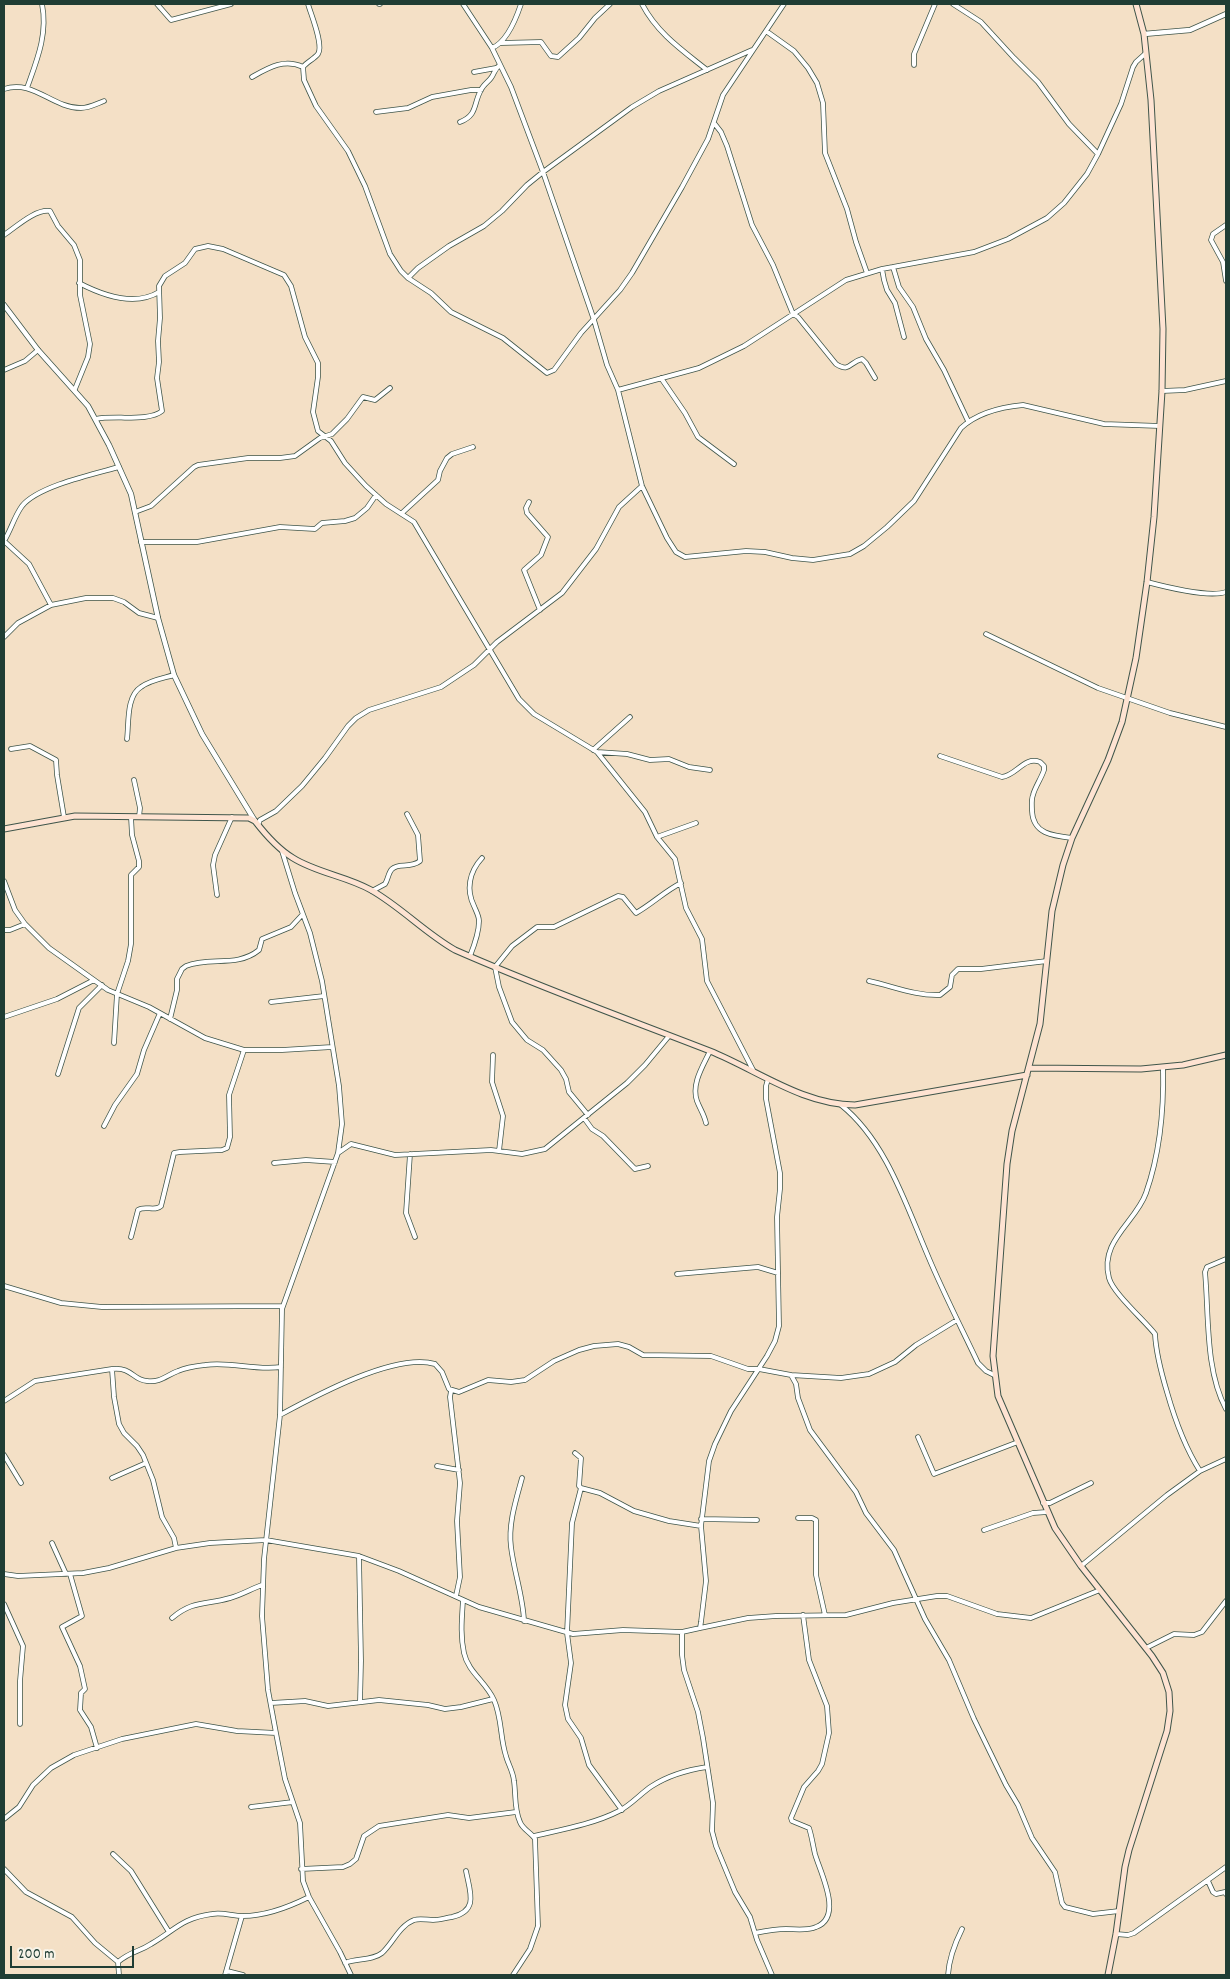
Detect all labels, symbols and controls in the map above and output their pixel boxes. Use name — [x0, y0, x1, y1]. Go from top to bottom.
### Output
scale bar — [12, 1936, 136, 1968]
text: 200 m — [18, 1944, 55, 1966]

